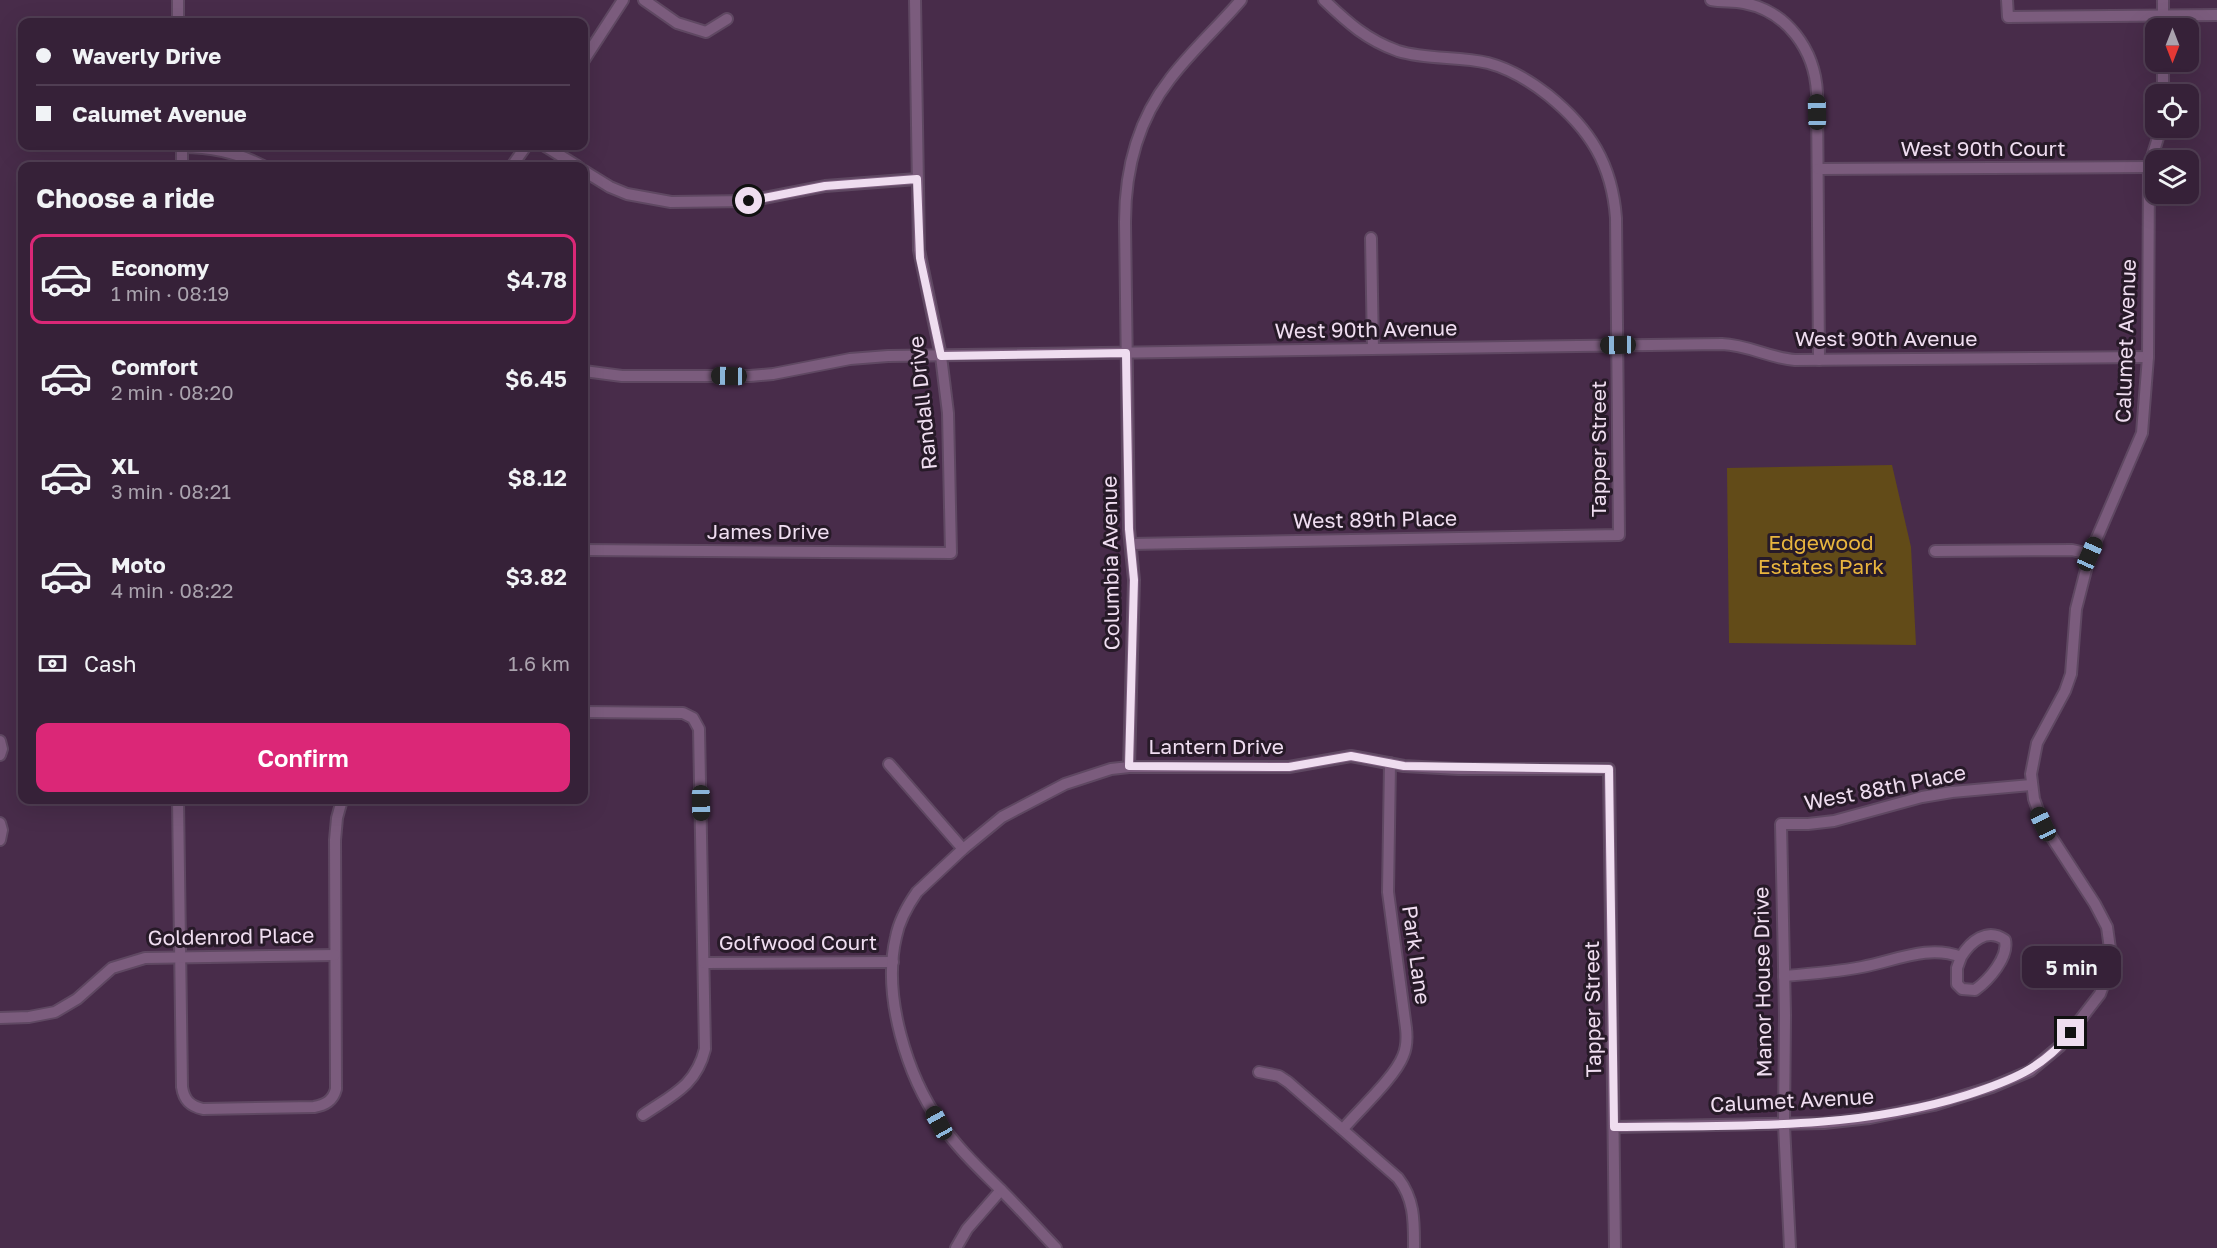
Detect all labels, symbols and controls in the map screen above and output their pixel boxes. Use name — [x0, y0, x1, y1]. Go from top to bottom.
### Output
north arrow — [2145, 18, 2199, 72]
map controls — [2145, 18, 2199, 204]
text: Waverly Drive — [72, 42, 221, 69]
button: locate — [2145, 84, 2199, 138]
car — [1808, 94, 1826, 130]
text: Calumet Avenue — [72, 100, 247, 127]
street label: West 90th Court — [1900, 135, 2066, 161]
button: layers — [2145, 150, 2199, 204]
text: Choose a ride — [36, 182, 215, 214]
route start — [735, 187, 762, 214]
icon: car — [39, 252, 93, 306]
text: Economy — [111, 254, 209, 281]
street label: Calumet Avenue — [2109, 258, 2141, 423]
text: $4.78 — [506, 266, 567, 293]
text: 1 min · 08:19 — [111, 281, 229, 305]
street label: West 90th Avenue — [1274, 314, 1458, 344]
street label: West 90th Avenue — [1795, 325, 1977, 351]
street label: Randall Drive — [902, 335, 942, 471]
car — [1600, 336, 1636, 354]
icon: car — [39, 351, 93, 405]
text: Comfort — [111, 353, 198, 380]
text: $6.45 — [505, 365, 567, 392]
car — [711, 367, 747, 385]
text: 2 min · 08:20 — [111, 380, 234, 404]
street label: Tapper Street — [1585, 381, 1611, 517]
icon: car — [39, 450, 93, 504]
text: XL — [111, 452, 139, 479]
text: $8.12 — [508, 464, 567, 491]
street label: Columbia Avenue — [1095, 475, 1125, 651]
text: 3 min · 08:21 — [111, 479, 231, 503]
street label: West 89th Place — [1293, 505, 1457, 533]
street label: James Drive — [707, 518, 829, 544]
park label: Edgewood Estates Park — [1758, 529, 1884, 579]
car — [2074, 534, 2106, 574]
icon: car — [39, 549, 93, 603]
text: Moto — [111, 551, 166, 578]
text: $3.82 — [505, 563, 567, 590]
text: 4 min · 08:22 — [111, 578, 233, 602]
icon: cash — [36, 647, 69, 680]
text: Cash — [84, 650, 137, 677]
text: 1.6 km — [508, 651, 570, 675]
button: Confirm — [36, 723, 570, 792]
street label: Lantern Drive — [1148, 733, 1284, 759]
street label: West 88th Place — [1802, 759, 1968, 815]
car — [692, 785, 710, 821]
car — [2027, 804, 2059, 844]
street label: Manor House Drive — [1747, 886, 1777, 1078]
street label: Park Lane — [1397, 904, 1437, 1006]
street label: Goldenrod Place — [147, 922, 315, 950]
street label: Golfwood Court — [719, 929, 877, 955]
street label: Tapper Street — [1578, 940, 1606, 1078]
callout: 5 min — [2022, 946, 2120, 988]
text: 5 min — [2046, 955, 2098, 979]
route end — [2057, 1019, 2084, 1046]
street label: Calumet Avenue — [1709, 1083, 1875, 1117]
car — [922, 1103, 956, 1143]

